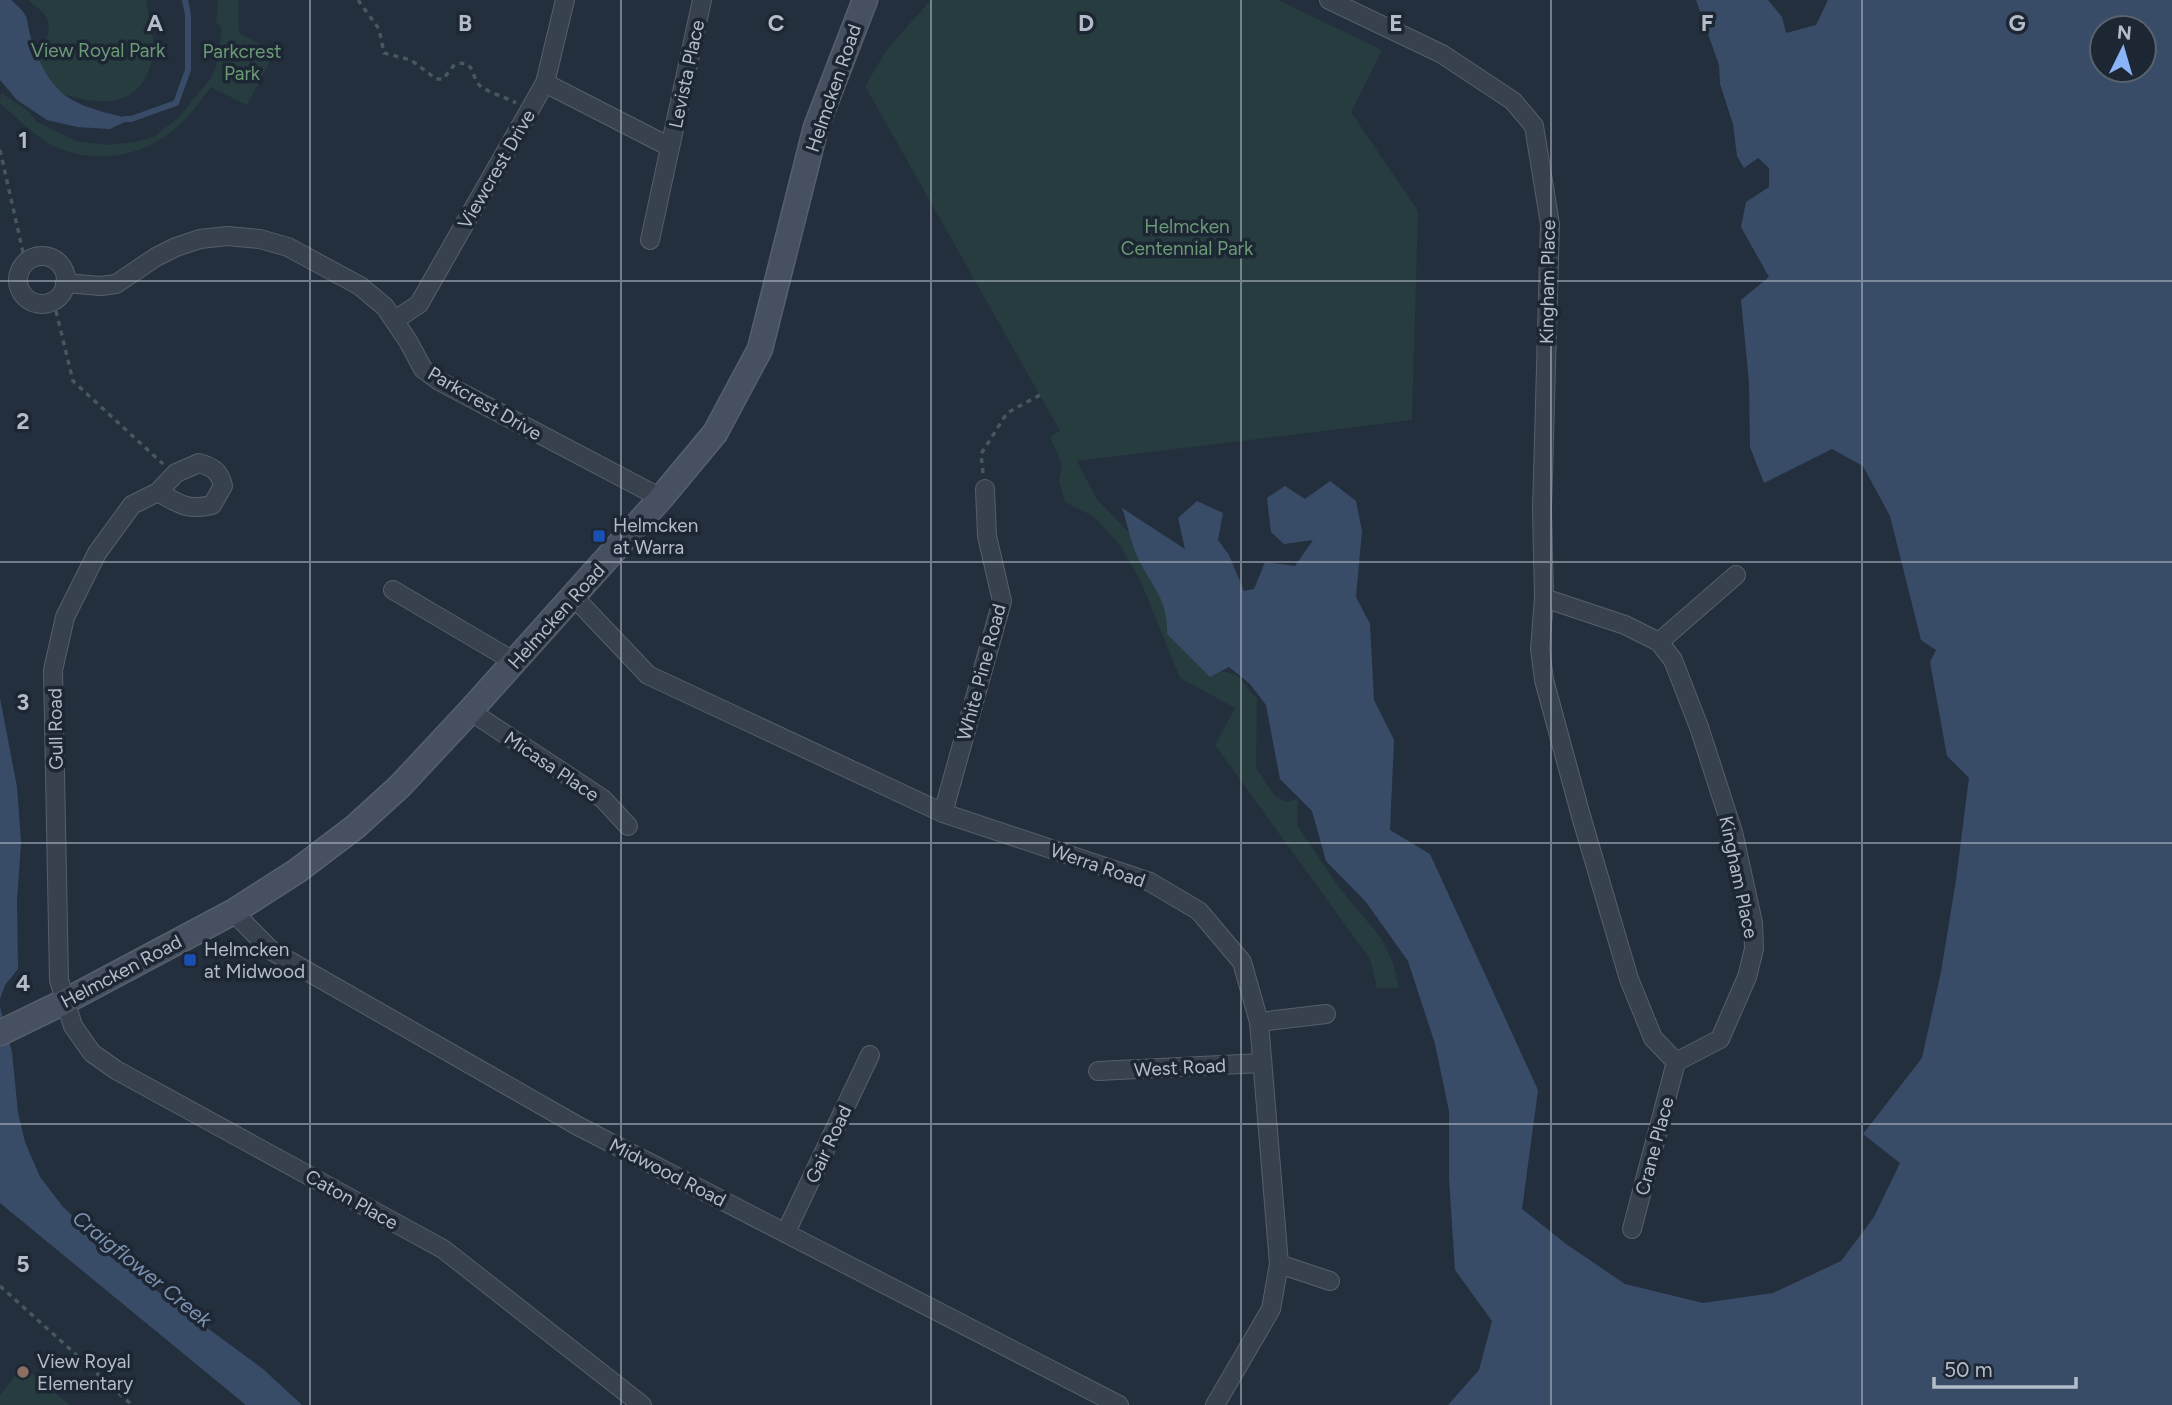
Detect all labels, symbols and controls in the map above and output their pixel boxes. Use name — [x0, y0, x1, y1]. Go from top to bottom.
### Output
text: A — [147, 9, 164, 37]
text: B — [458, 9, 472, 37]
text: C — [768, 9, 785, 37]
text: D — [1078, 9, 1094, 37]
text: E — [1389, 9, 1403, 37]
text: F — [1701, 9, 1714, 37]
text: G — [2008, 9, 2026, 37]
north arrow — [2088, 14, 2158, 84]
street label: Levista Place — [664, 18, 709, 130]
text: N — [2116, 20, 2133, 45]
street label: Helmcken Road — [801, 21, 866, 155]
park label: View Royal Park — [31, 39, 166, 62]
park label: Parkcrest Park — [202, 40, 282, 85]
street label: Viewcrest Drive — [453, 105, 540, 233]
text: 1 — [18, 126, 28, 154]
park label: Helmcken Centennial Park — [1121, 215, 1254, 260]
street label: Kingham Place — [1535, 220, 1560, 344]
street label: Parkcrest Drive — [424, 362, 546, 445]
text: 2 — [16, 407, 30, 435]
place label: Helmcken at Warra — [613, 514, 698, 559]
marker: Helmcken at Warra — [591, 528, 607, 544]
street label: Helmcken Road — [503, 559, 610, 674]
street label: White Pine Road — [952, 601, 1011, 743]
text: 3 — [17, 688, 29, 716]
street label: Gull Road — [43, 688, 68, 770]
street label: Micasa Place — [500, 726, 603, 806]
street label: Kingham Place — [1714, 814, 1763, 940]
street label: Werra Road — [1047, 839, 1148, 892]
street label: Helmcken Road — [57, 930, 186, 1013]
place label: Helmcken at Midwood — [204, 938, 305, 983]
marker: Helmcken at Midwood — [182, 952, 198, 968]
text: 4 — [16, 969, 30, 997]
street label: West Road — [1133, 1054, 1227, 1081]
street label: Crane Place — [1630, 1094, 1679, 1198]
street label: Gair Road — [800, 1102, 857, 1187]
street label: Midwood Road — [606, 1133, 730, 1212]
street label: Caton Place — [301, 1165, 402, 1234]
water label: Craigflower Creek — [68, 1205, 218, 1333]
text: 5 — [16, 1250, 30, 1278]
scale bar — [1934, 1346, 2076, 1390]
place label: View Royal Elementary — [37, 1350, 133, 1395]
text: 50 m — [1944, 1357, 1993, 1382]
marker: View Royal Elementary — [15, 1364, 31, 1380]

